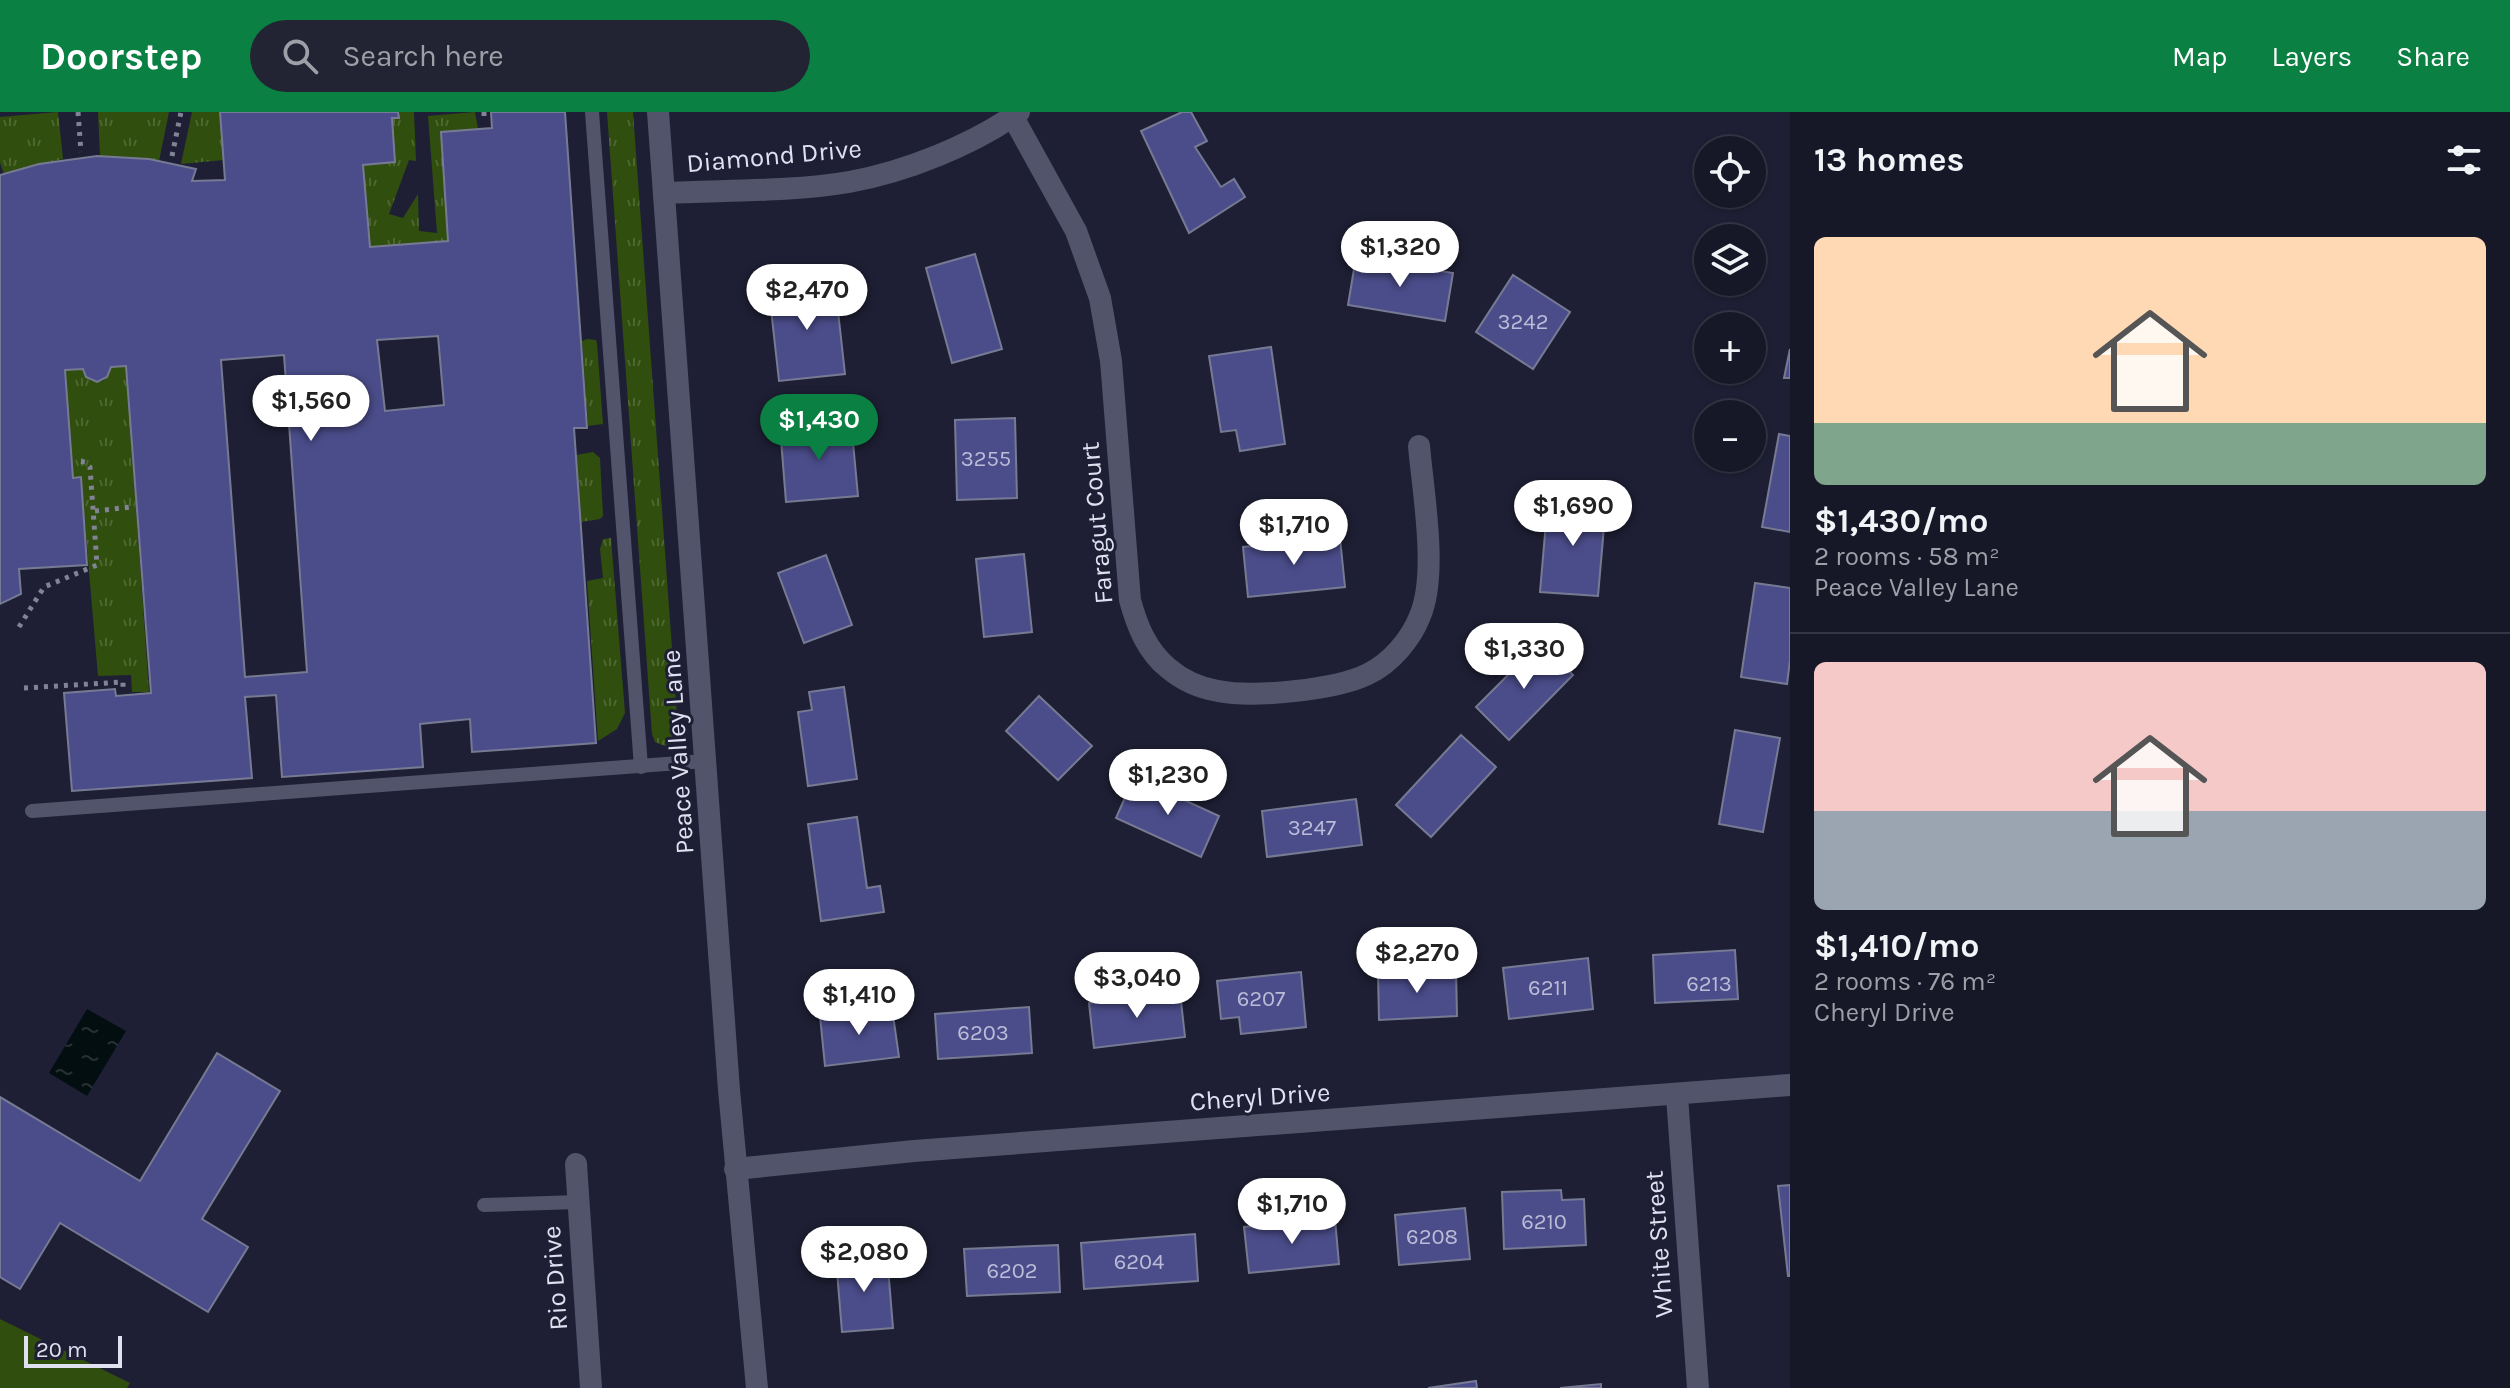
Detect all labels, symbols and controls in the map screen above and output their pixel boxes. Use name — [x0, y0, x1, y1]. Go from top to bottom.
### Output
search box — [250, 20, 810, 92]
text: Doorstep — [40, 34, 202, 79]
icon: search — [278, 34, 322, 78]
text: Search here — [342, 38, 504, 74]
text: Map — [2172, 40, 2227, 73]
text: Layers — [2271, 40, 2352, 73]
text: Share — [2396, 40, 2470, 73]
street label: Diamond Drive — [685, 133, 863, 179]
map controls — [1694, 136, 1766, 472]
button: locate — [1694, 136, 1766, 208]
icon: filters — [2442, 138, 2486, 182]
text: 13 homes — [1814, 140, 1965, 180]
pin: $1,320 — [1335, 221, 1465, 289]
button: layers — [1694, 224, 1766, 296]
text: $1,320 — [1359, 231, 1441, 262]
pin: $2,470 — [742, 264, 872, 332]
text: $2,470 — [764, 274, 850, 305]
icon: home — [2078, 289, 2222, 433]
house number: 3242 — [1498, 309, 1548, 335]
button: + — [1694, 312, 1766, 384]
pin: $1,560 — [246, 375, 376, 443]
text: $1,560 — [270, 385, 352, 416]
pin: $1,430 — [754, 394, 884, 462]
button: − — [1694, 400, 1766, 472]
text: $1,430 — [778, 404, 860, 435]
street label: Faragut Court — [1074, 441, 1120, 605]
house number: 3255 — [961, 446, 1011, 472]
pin: $1,690 — [1508, 480, 1638, 548]
text: $1,690 — [1532, 490, 1614, 521]
pin: $1,710 — [1229, 499, 1359, 567]
text: $1,430/mo — [1814, 501, 1989, 541]
text: $1,710 — [1258, 509, 1330, 540]
text: 2 rooms · 58 m² — [1814, 541, 2000, 572]
text: Peace Valley Lane — [1814, 572, 2019, 603]
pin: $1,330 — [1459, 623, 1589, 691]
text: $1,330 — [1483, 633, 1565, 664]
street label: Peace Valley Lane — [655, 649, 701, 855]
icon: home — [2078, 714, 2222, 858]
pin: $1,230 — [1103, 749, 1233, 817]
text: $1,230 — [1127, 759, 1209, 790]
house number: 3247 — [1288, 815, 1336, 841]
text: $1,410/mo — [1814, 926, 1980, 966]
pin: $2,270 — [1352, 927, 1482, 995]
text: $2,270 — [1374, 937, 1460, 968]
pin: $3,040 — [1072, 952, 1202, 1020]
text: $3,040 — [1092, 962, 1182, 993]
text: 2 rooms · 76 m² — [1814, 966, 1996, 997]
pin: $1,410 — [794, 969, 924, 1037]
house number: 6213 — [1686, 971, 1732, 997]
house number: 6211 — [1528, 975, 1568, 1001]
text: $1,410 — [822, 979, 896, 1010]
house number: 6207 — [1237, 986, 1285, 1012]
text: Cheryl Drive — [1814, 997, 1955, 1028]
house number: 6203 — [957, 1020, 1009, 1046]
street label: Cheryl Drive — [1189, 1077, 1331, 1117]
street label: White Street — [1638, 1169, 1680, 1319]
pin: $1,710 — [1227, 1178, 1357, 1246]
text: $1,710 — [1256, 1188, 1328, 1219]
house number: 6210 — [1521, 1209, 1567, 1235]
house number: 6208 — [1406, 1224, 1458, 1250]
street label: Rio Drive — [536, 1225, 574, 1331]
pin: $2,080 — [799, 1226, 929, 1294]
text: $2,080 — [819, 1236, 909, 1267]
house number: 6204 — [1114, 1249, 1164, 1275]
house number: 6202 — [986, 1258, 1038, 1284]
scale bar — [24, 1332, 122, 1368]
text: 20 m — [36, 1337, 88, 1363]

